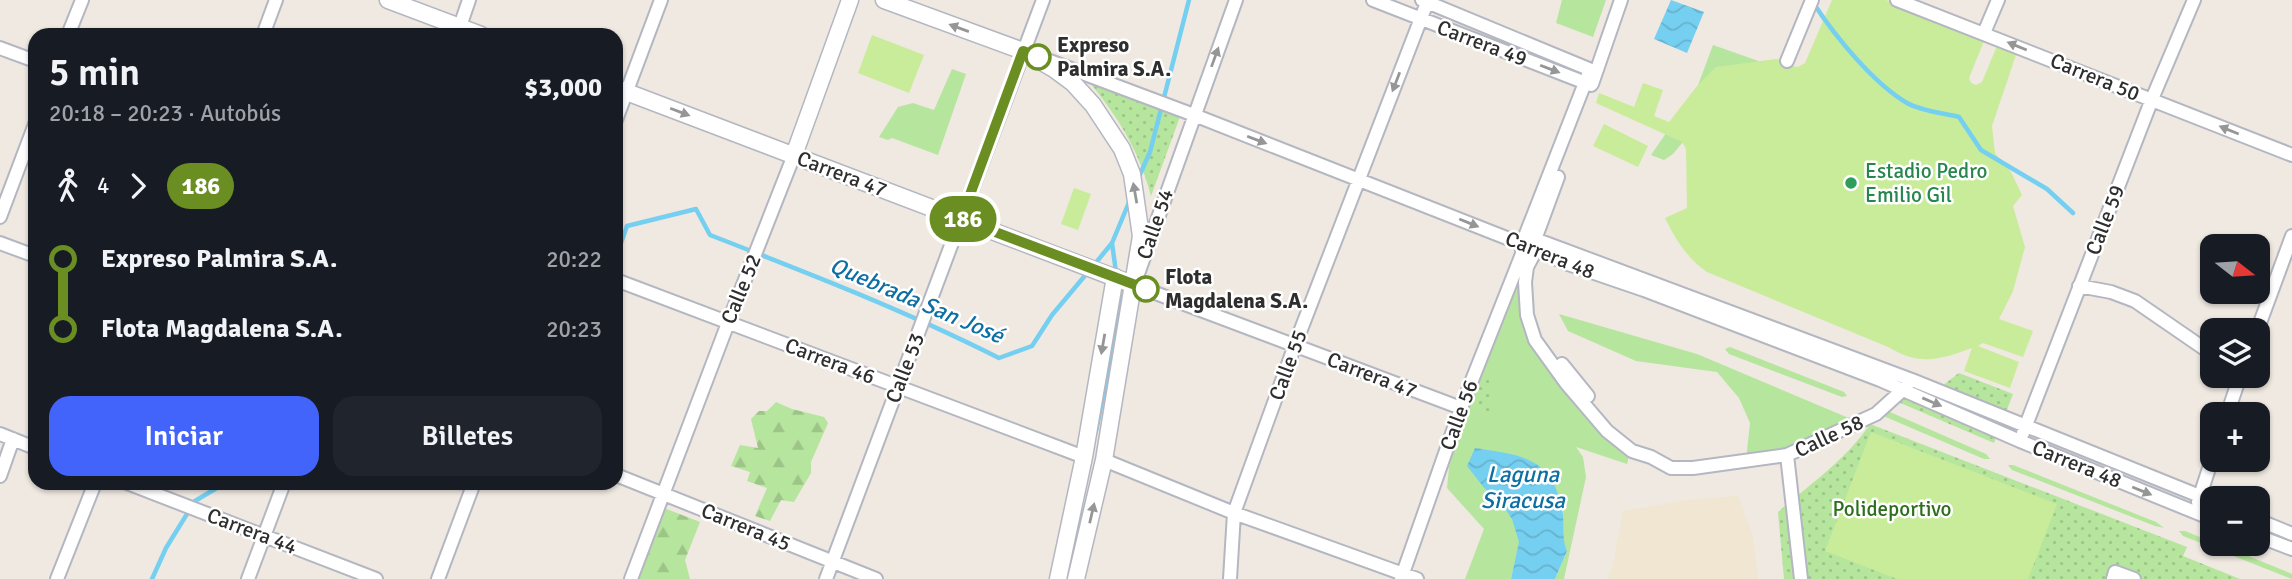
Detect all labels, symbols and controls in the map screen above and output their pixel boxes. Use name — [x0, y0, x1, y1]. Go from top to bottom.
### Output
street label: Carrera 49 — [1433, 14, 1531, 72]
one-way arrow — [949, 22, 970, 33]
place label: Expreso Palmira S.A. — [1057, 32, 1171, 82]
one-way arrow — [2006, 41, 2027, 52]
marker: Expreso Palmira S.A. — [1025, 44, 1051, 70]
one-way arrow — [1210, 47, 1221, 68]
street label: Carrera 50 — [2046, 47, 2144, 107]
text: 5 min — [49, 49, 140, 96]
one-way arrow — [1540, 64, 1561, 75]
text: $3,000 — [524, 72, 602, 104]
one-way arrow — [1391, 72, 1402, 93]
text: 20:18 – 20:23 · Autobús — [49, 99, 281, 128]
one-way arrow — [669, 107, 690, 118]
one-way arrow — [2218, 124, 2239, 135]
one-way arrow — [1247, 134, 1268, 145]
street label: Carrera 47 — [793, 145, 891, 203]
place label: Estadio Pedro Emilio Gil — [1865, 158, 1988, 208]
icon: walk — [49, 167, 87, 205]
icon: forward — [119, 167, 157, 205]
text: 4 — [97, 171, 109, 200]
text: 186 — [181, 171, 220, 201]
marker: Estadio Pedro Emilio Gil — [1843, 175, 1859, 191]
street label: Calle 59 — [2080, 181, 2130, 259]
one-way arrow — [1129, 182, 1140, 204]
street label: Calle 54 — [1131, 185, 1179, 263]
line badge: 186 — [923, 196, 1003, 242]
text: 186 — [944, 204, 982, 234]
one-way arrow — [1458, 218, 1479, 229]
street label: Carrera 48 — [1501, 225, 1599, 285]
north arrow — [2200, 234, 2270, 304]
map controls — [2200, 234, 2270, 556]
text: Expreso Palmira S.A. — [101, 243, 337, 275]
text: 20:22 — [546, 245, 602, 274]
street label: Calle 52 — [715, 250, 767, 328]
water label: Quebrada San José — [826, 251, 1009, 351]
place label: Flota Magdalena S.A. — [1165, 264, 1308, 314]
marker: Flota Magdalena S.A. — [1133, 276, 1159, 302]
text: Flota Magdalena S.A. — [101, 313, 343, 345]
text: 20:23 — [546, 315, 602, 344]
button: layers — [2200, 318, 2270, 388]
street label: Calle 55 — [1263, 326, 1313, 404]
street label: Calle 53 — [880, 329, 930, 407]
street label: Carrera 46 — [781, 332, 879, 390]
one-way arrow — [1097, 333, 1108, 355]
street label: Carrera 47 — [1323, 346, 1421, 404]
street label: Calle 56 — [1434, 376, 1484, 454]
button: Iniciar — [49, 396, 319, 476]
button: Billetes — [333, 396, 602, 476]
one-way arrow — [1922, 396, 1942, 408]
button: + — [2200, 402, 2270, 472]
street label: Calle 58 — [1790, 409, 1868, 463]
street label: Carrera 48 — [2028, 434, 2126, 494]
water label: Laguna Siracusa — [1481, 460, 1566, 515]
one-way arrow — [2132, 485, 2153, 496]
button: − — [2200, 486, 2270, 556]
park label: Polideportivo — [1832, 496, 1952, 522]
street label: Carrera 45 — [697, 497, 795, 557]
one-way arrow — [1086, 501, 1097, 523]
street label: Carrera 44 — [203, 502, 301, 560]

